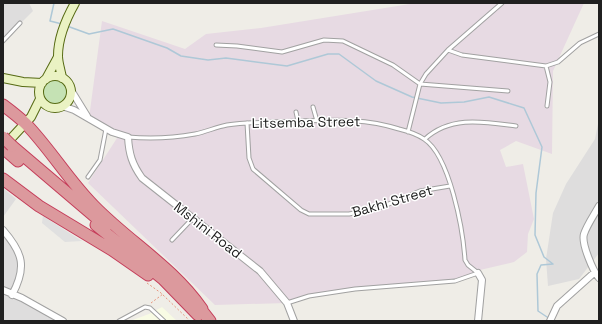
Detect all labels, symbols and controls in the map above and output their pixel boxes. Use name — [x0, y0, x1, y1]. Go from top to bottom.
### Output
street label: Litsemba Street — [252, 112, 360, 132]
street label: Bakhi Street — [350, 181, 434, 221]
street label: Mshini Road — [170, 198, 246, 262]

